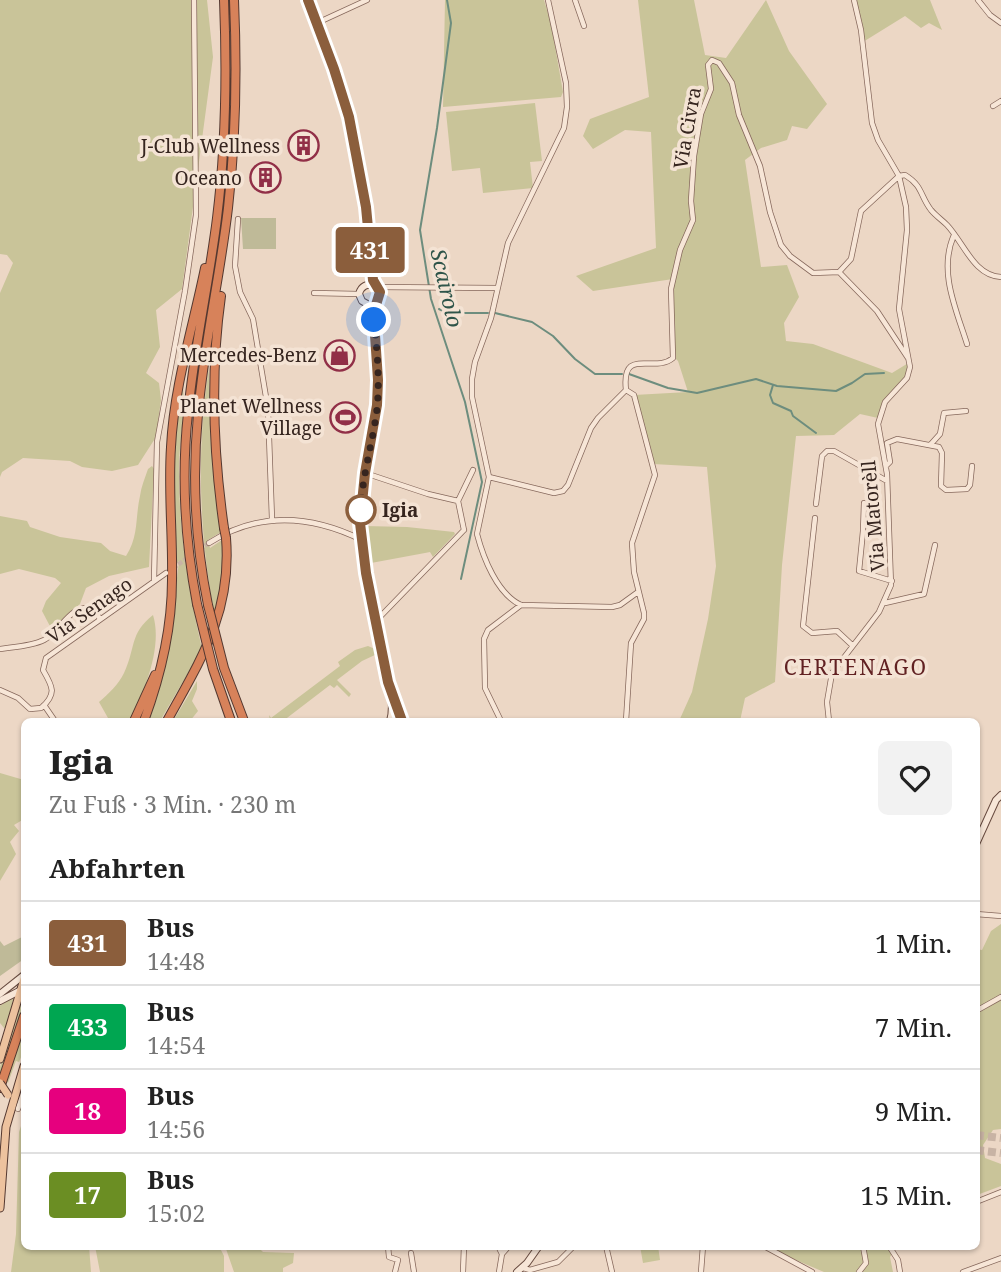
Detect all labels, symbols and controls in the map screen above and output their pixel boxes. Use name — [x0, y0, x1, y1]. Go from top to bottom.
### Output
street label: Via Civra — [667, 85, 707, 171]
building icon: J-Club Wellness — [286, 129, 320, 163]
place label: J-Club Wellness — [140, 133, 280, 159]
building icon: Oceano — [248, 161, 282, 195]
place label: Oceano — [174, 165, 242, 191]
line badge: 431 — [330, 227, 410, 273]
text: 431 — [350, 233, 390, 266]
water label: Scairolo — [424, 246, 470, 330]
your location — [356, 302, 391, 337]
shop icon: Mercedes-Benz — [323, 338, 357, 372]
place label: Mercedes-Benz — [180, 342, 317, 368]
place label: Planet Wellness Village — [180, 393, 322, 441]
sports icon: Planet Wellness Village — [328, 400, 362, 434]
street label: Via Matorèll — [855, 459, 891, 573]
marker: Igia — [346, 495, 376, 525]
place label: Igia — [382, 497, 418, 523]
street label: Via Senago — [41, 571, 137, 649]
district label: CERTENAGO — [784, 653, 928, 681]
text: Igia — [49, 739, 114, 784]
button: heart — [878, 741, 952, 815]
text: Zu Fuß · 3 Min. · 230 m — [49, 788, 296, 820]
text: Abfahrten — [49, 850, 185, 886]
text: Bus — [147, 909, 194, 945]
text: 1 Min. — [875, 925, 952, 961]
text: 431 — [67, 926, 108, 959]
text: 14:48 — [147, 945, 205, 977]
text: Bus — [147, 993, 194, 1029]
text: 7 Min. — [875, 1009, 952, 1045]
text: 433 — [67, 1010, 108, 1043]
text: 14:54 — [147, 1029, 205, 1061]
text: Bus — [147, 1077, 194, 1113]
text: 9 Min. — [875, 1093, 952, 1129]
text: 18 — [74, 1094, 101, 1127]
text: 14:56 — [147, 1113, 205, 1145]
text: Bus — [147, 1161, 194, 1197]
text: 15 Min. — [860, 1177, 952, 1213]
text: 17 — [74, 1178, 101, 1211]
text: 15:02 — [147, 1197, 205, 1229]

